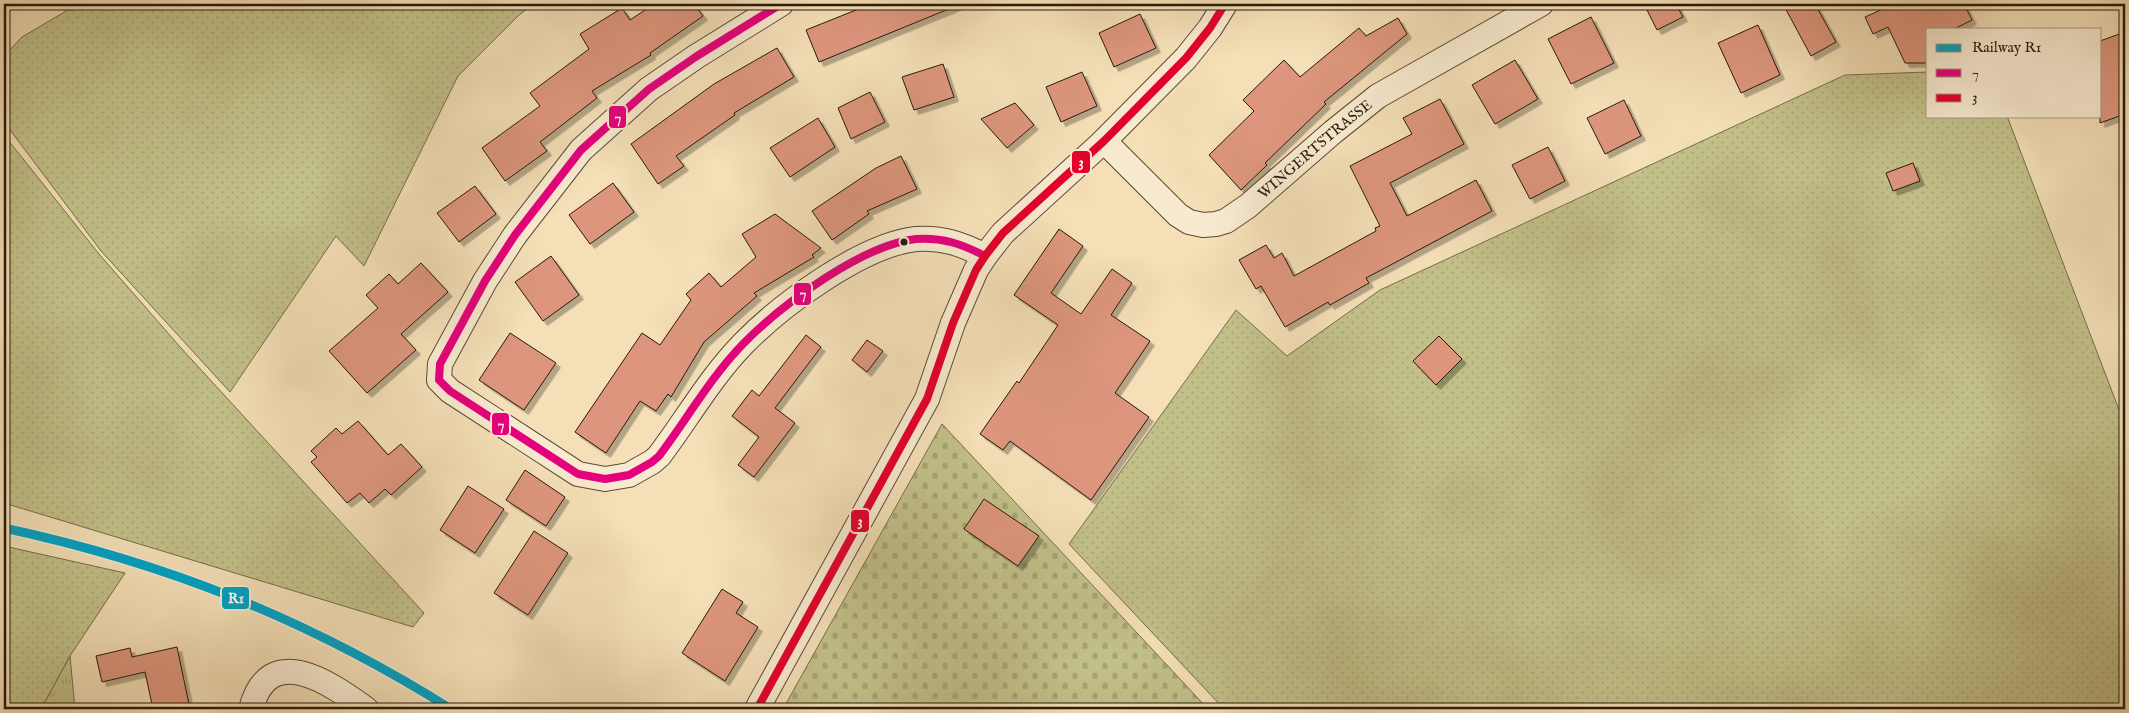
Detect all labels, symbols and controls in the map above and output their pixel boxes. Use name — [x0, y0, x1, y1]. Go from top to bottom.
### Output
legend — [1926, 28, 2102, 118]
text: Railway R1 — [1972, 38, 2041, 57]
text: 7 — [1972, 64, 1979, 83]
text: 3 — [1972, 88, 1978, 107]
street label: WINGERTSTRASSE — [1254, 95, 1376, 203]
line badge: 7 — [608, 105, 627, 129]
text: 7 — [615, 109, 622, 127]
line badge: 3 — [1071, 150, 1091, 174]
text: 3 — [1078, 154, 1084, 172]
unlabelled marker — [899, 237, 909, 247]
line badge: 7 — [793, 282, 812, 306]
text: 7 — [800, 285, 807, 303]
line badge: 7 — [491, 412, 510, 436]
text: 7 — [498, 416, 505, 434]
line badge: 3 — [850, 509, 870, 533]
text: 3 — [857, 513, 863, 531]
line badge: R1 — [221, 586, 250, 610]
text: R1 — [228, 590, 244, 608]

